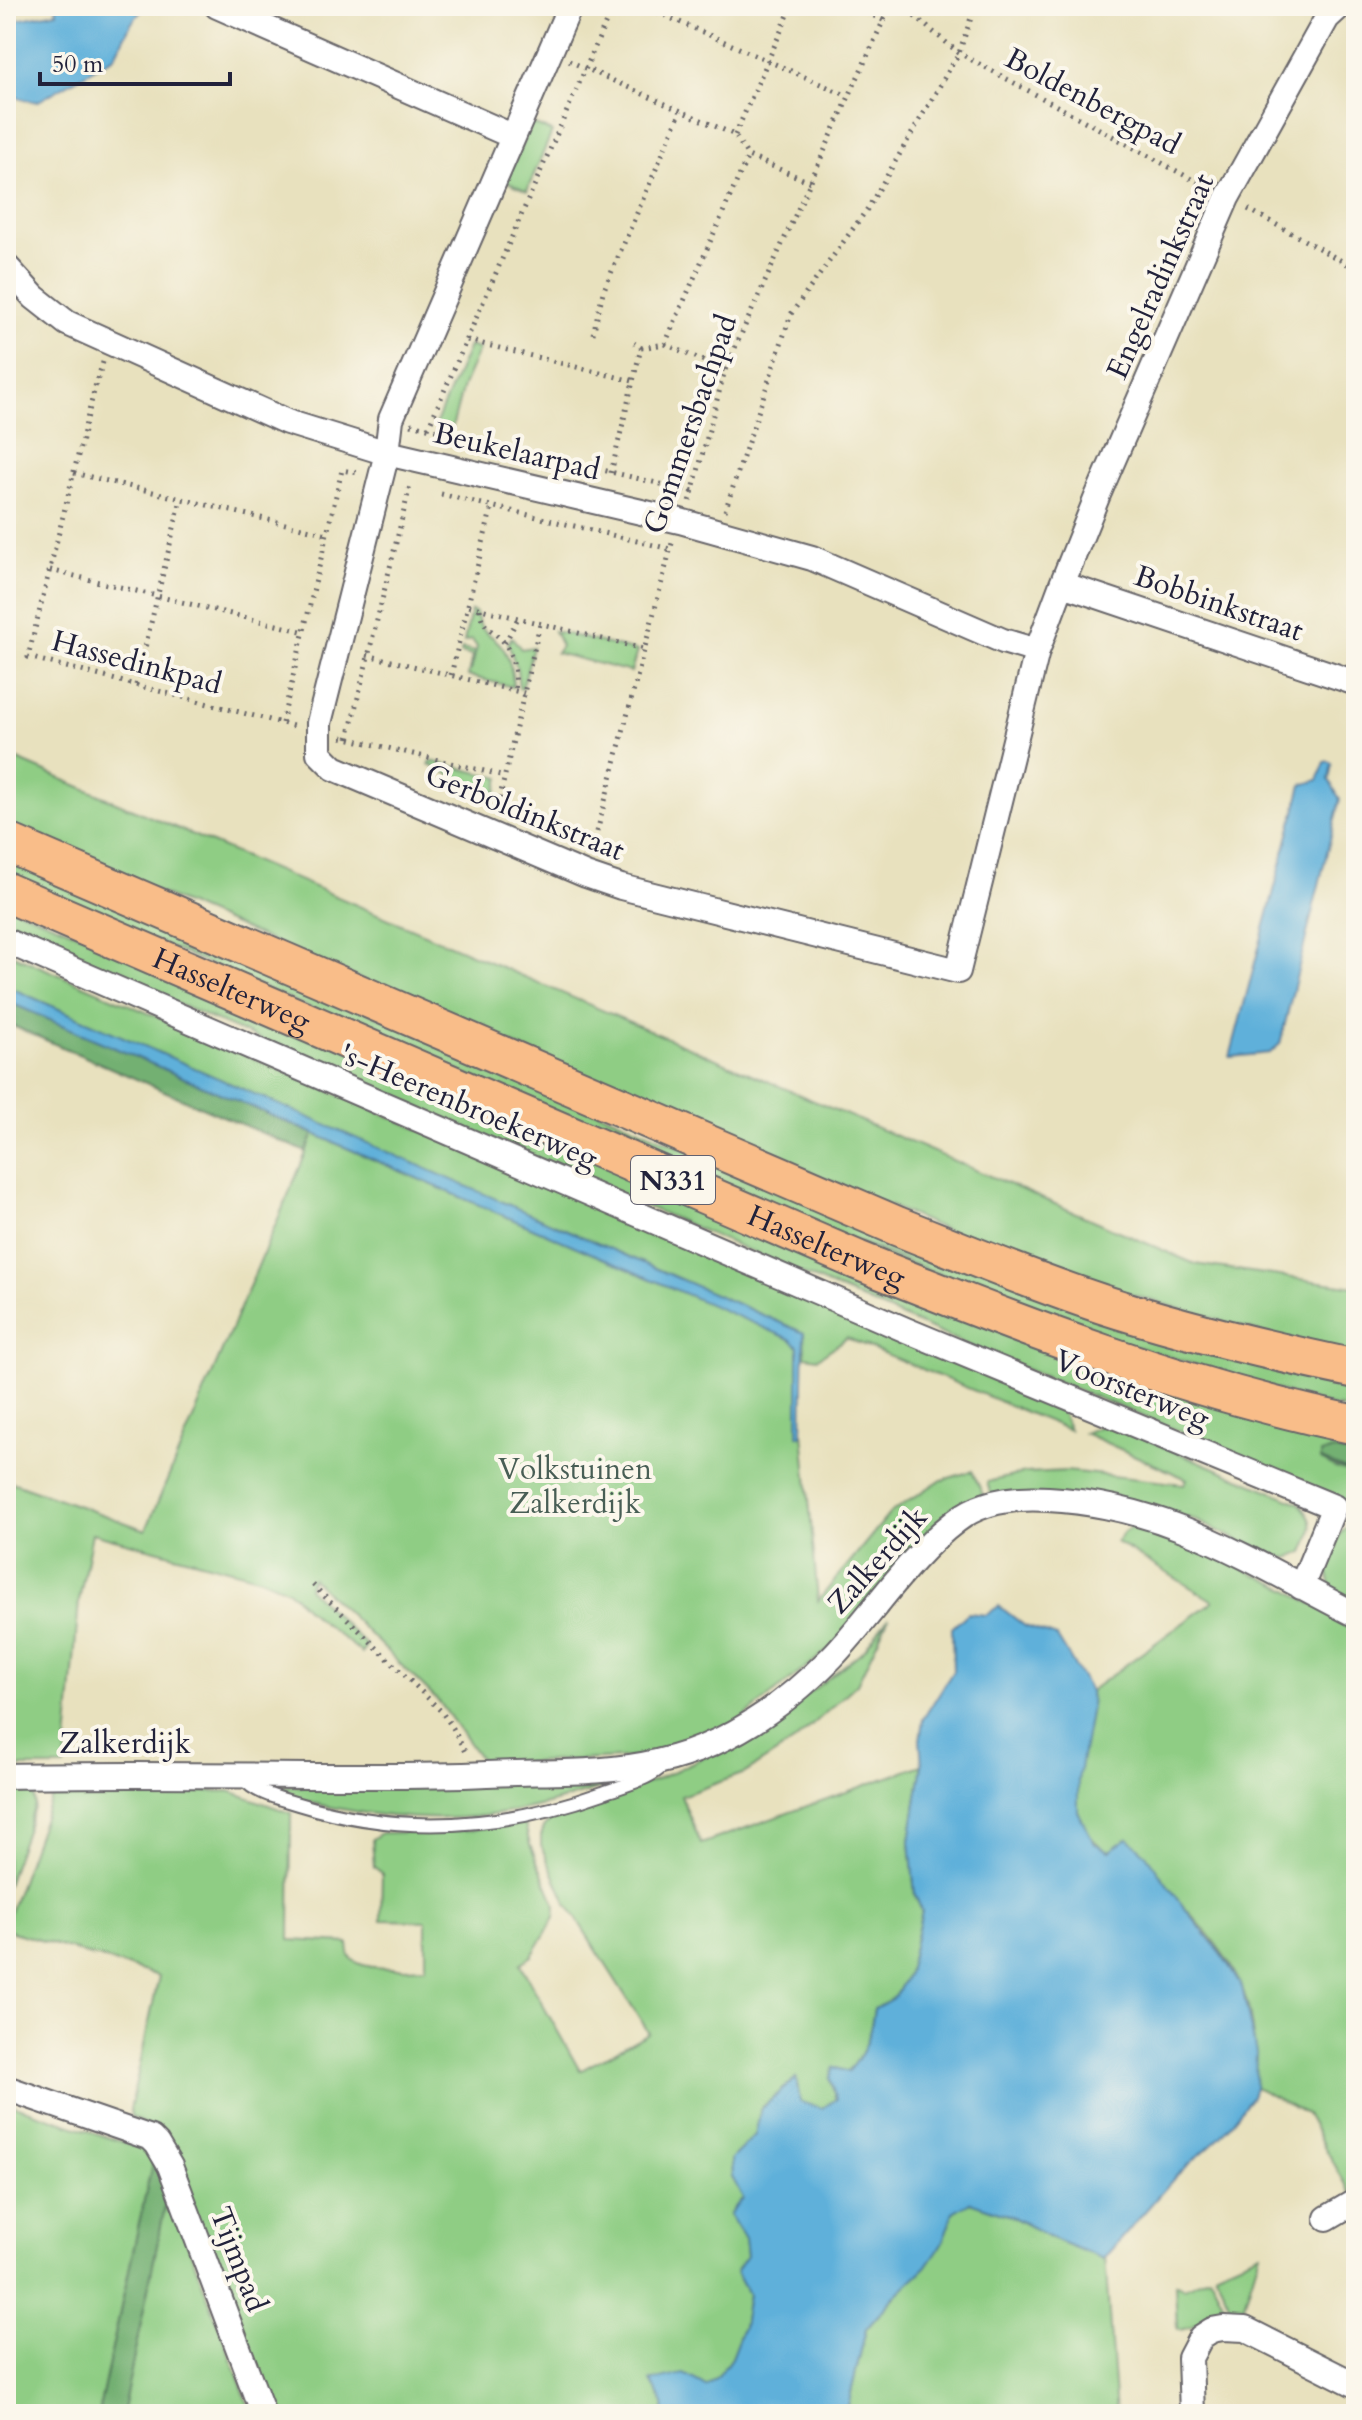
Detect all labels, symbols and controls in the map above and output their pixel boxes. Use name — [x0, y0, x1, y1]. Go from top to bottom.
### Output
scale bar — [40, 36, 230, 86]
street label: Boldenbergpad — [998, 38, 1188, 165]
text: 50 m — [52, 48, 104, 81]
street label: Engelradinkstraat — [1097, 166, 1224, 385]
street label: Gommersbachpad — [634, 309, 747, 539]
street label: Beukelaarpad — [430, 412, 604, 491]
street label: Bobbinkstraat — [1129, 555, 1309, 652]
street label: Hassedinkpad — [47, 620, 226, 705]
street label: Gerboldinkstraat — [419, 754, 631, 871]
street label: Hasselterweg — [146, 938, 317, 1042]
street label: 's-Heerenbroekerweg — [334, 1034, 604, 1179]
road number: N331 — [631, 1156, 715, 1204]
street label: Hasselterweg — [741, 1195, 912, 1299]
street label: Voorsterweg — [1048, 1340, 1216, 1439]
park label: Volkstuinen Zalkerdijk — [498, 1449, 652, 1524]
street label: Zalkerdijk — [818, 1498, 937, 1623]
street label: Zalkerdijk — [59, 1723, 191, 1764]
street label: Tijmpad — [200, 2201, 277, 2318]

